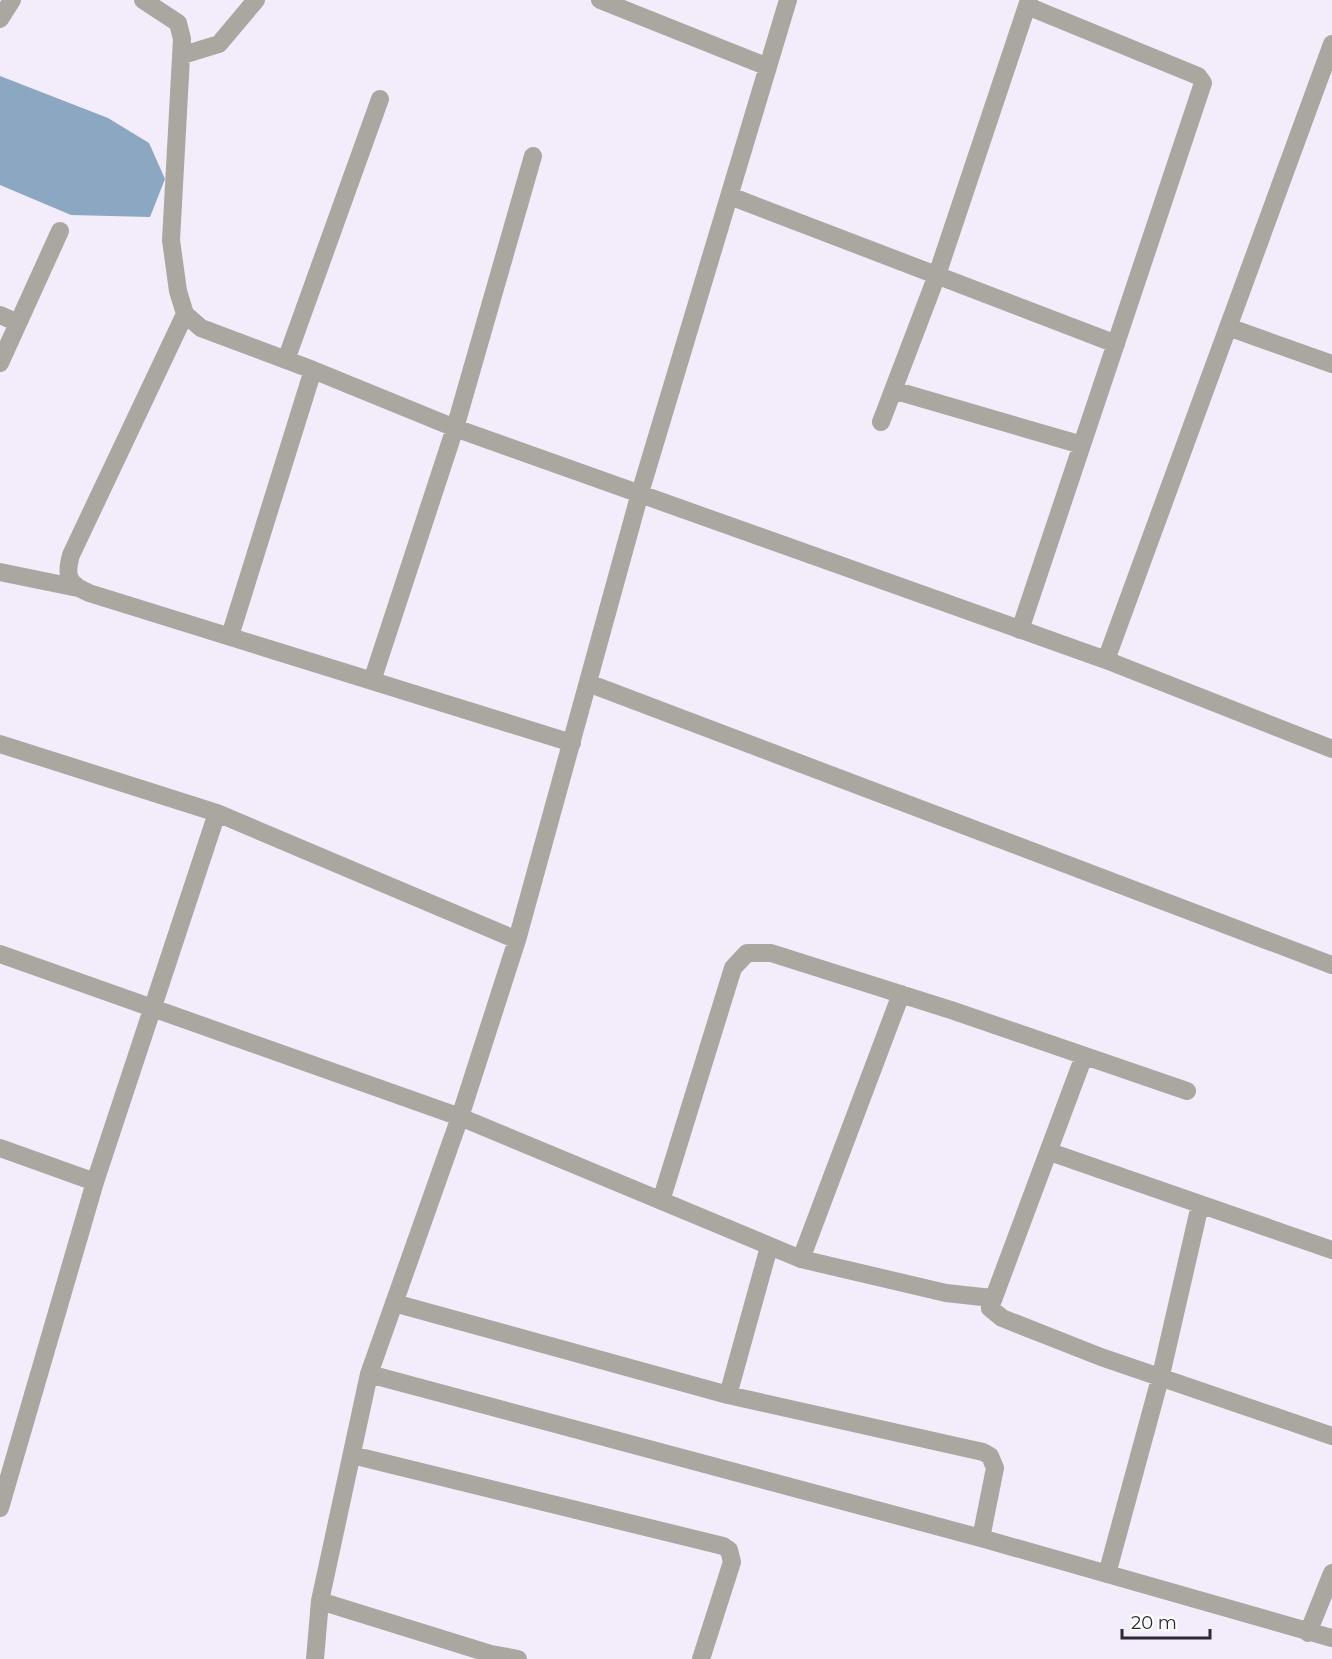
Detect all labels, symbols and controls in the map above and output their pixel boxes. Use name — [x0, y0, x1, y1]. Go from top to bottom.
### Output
scale bar — [1122, 1602, 1210, 1640]
text: 20 m — [1131, 1612, 1177, 1634]

